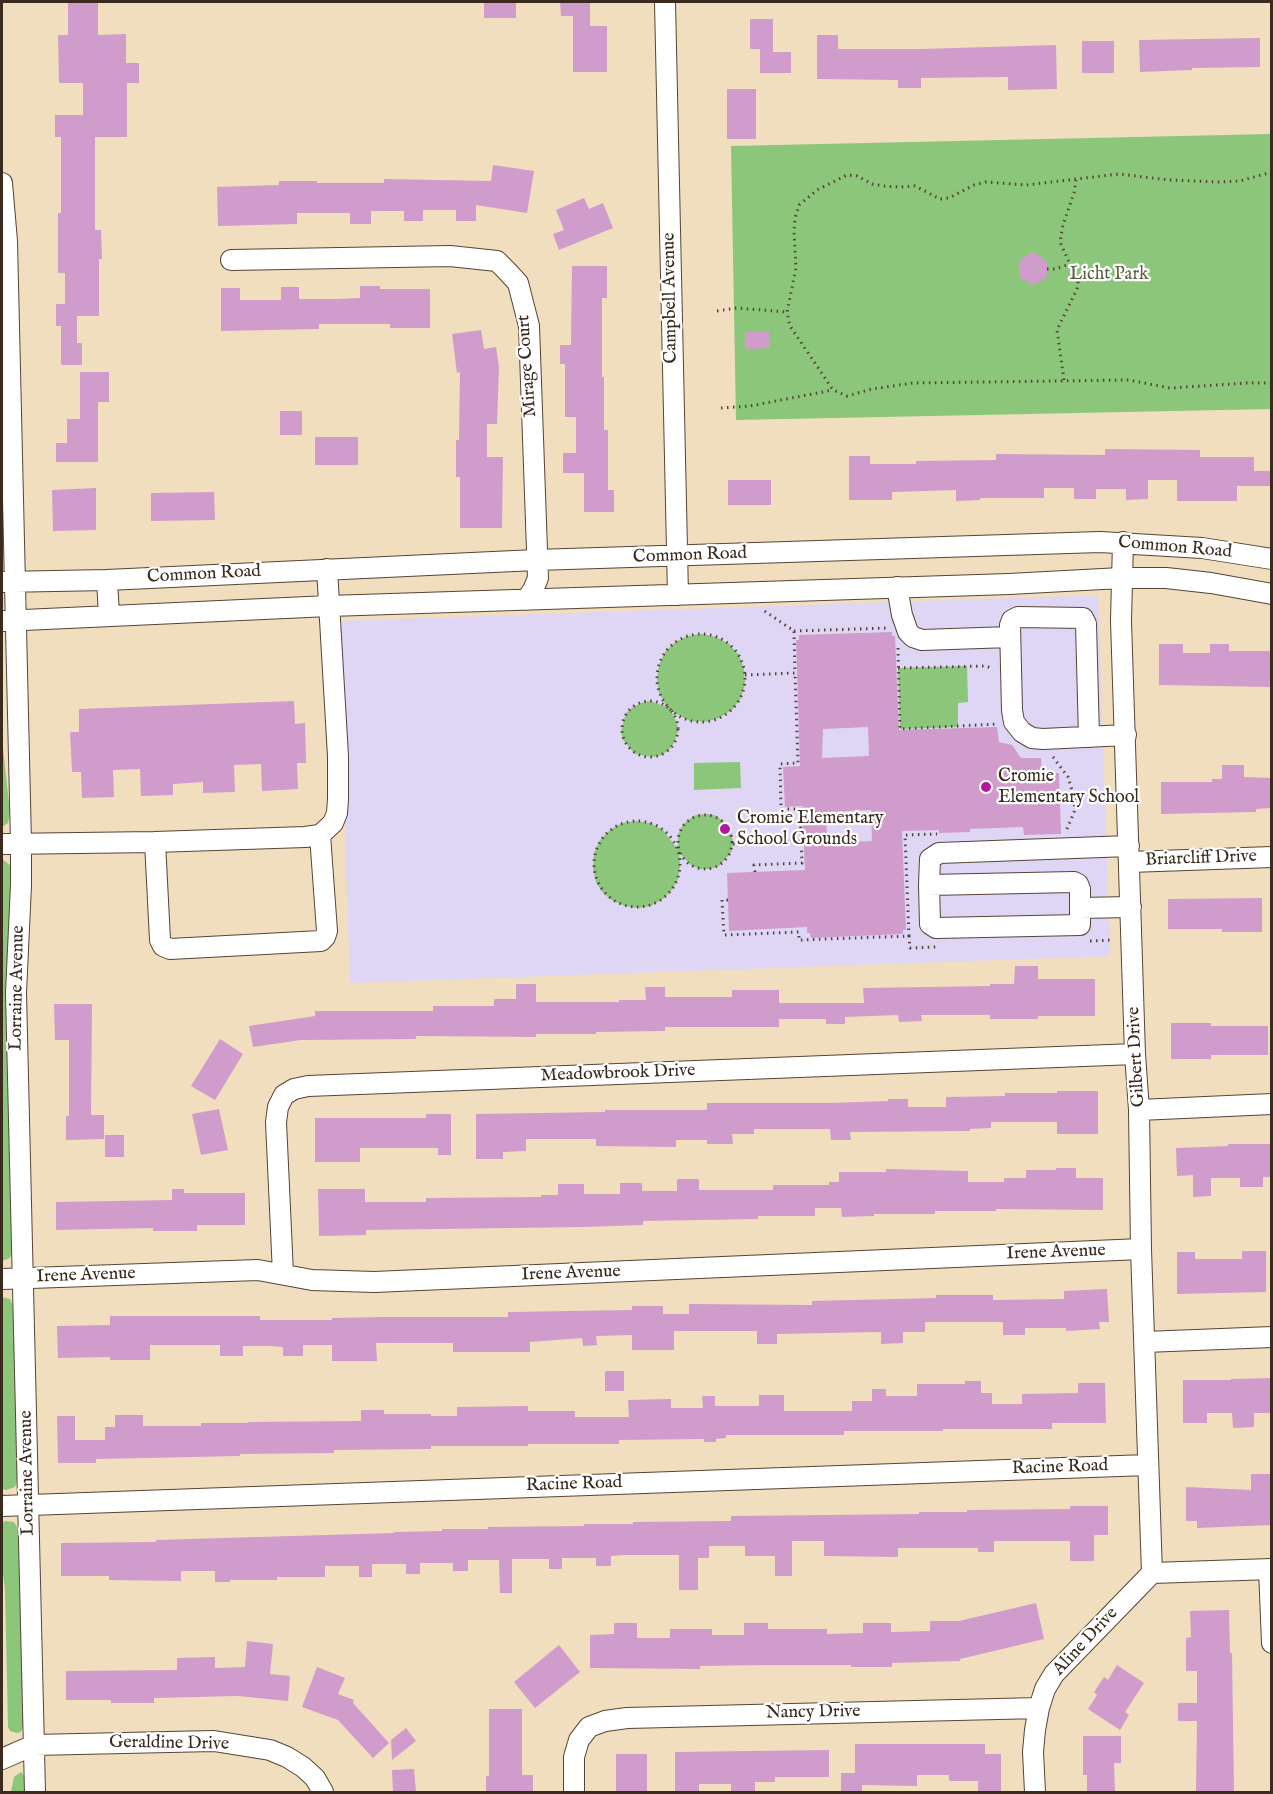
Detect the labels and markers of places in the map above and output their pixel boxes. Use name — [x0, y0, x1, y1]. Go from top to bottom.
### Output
place label: Cromie Elementary School — [998, 766, 1139, 808]
marker: Cromie Elementary School — [979, 780, 993, 794]
place label: Cromie Elementary School Grounds — [737, 808, 884, 850]
marker: Cromie Elementary School Grounds — [718, 822, 732, 836]

